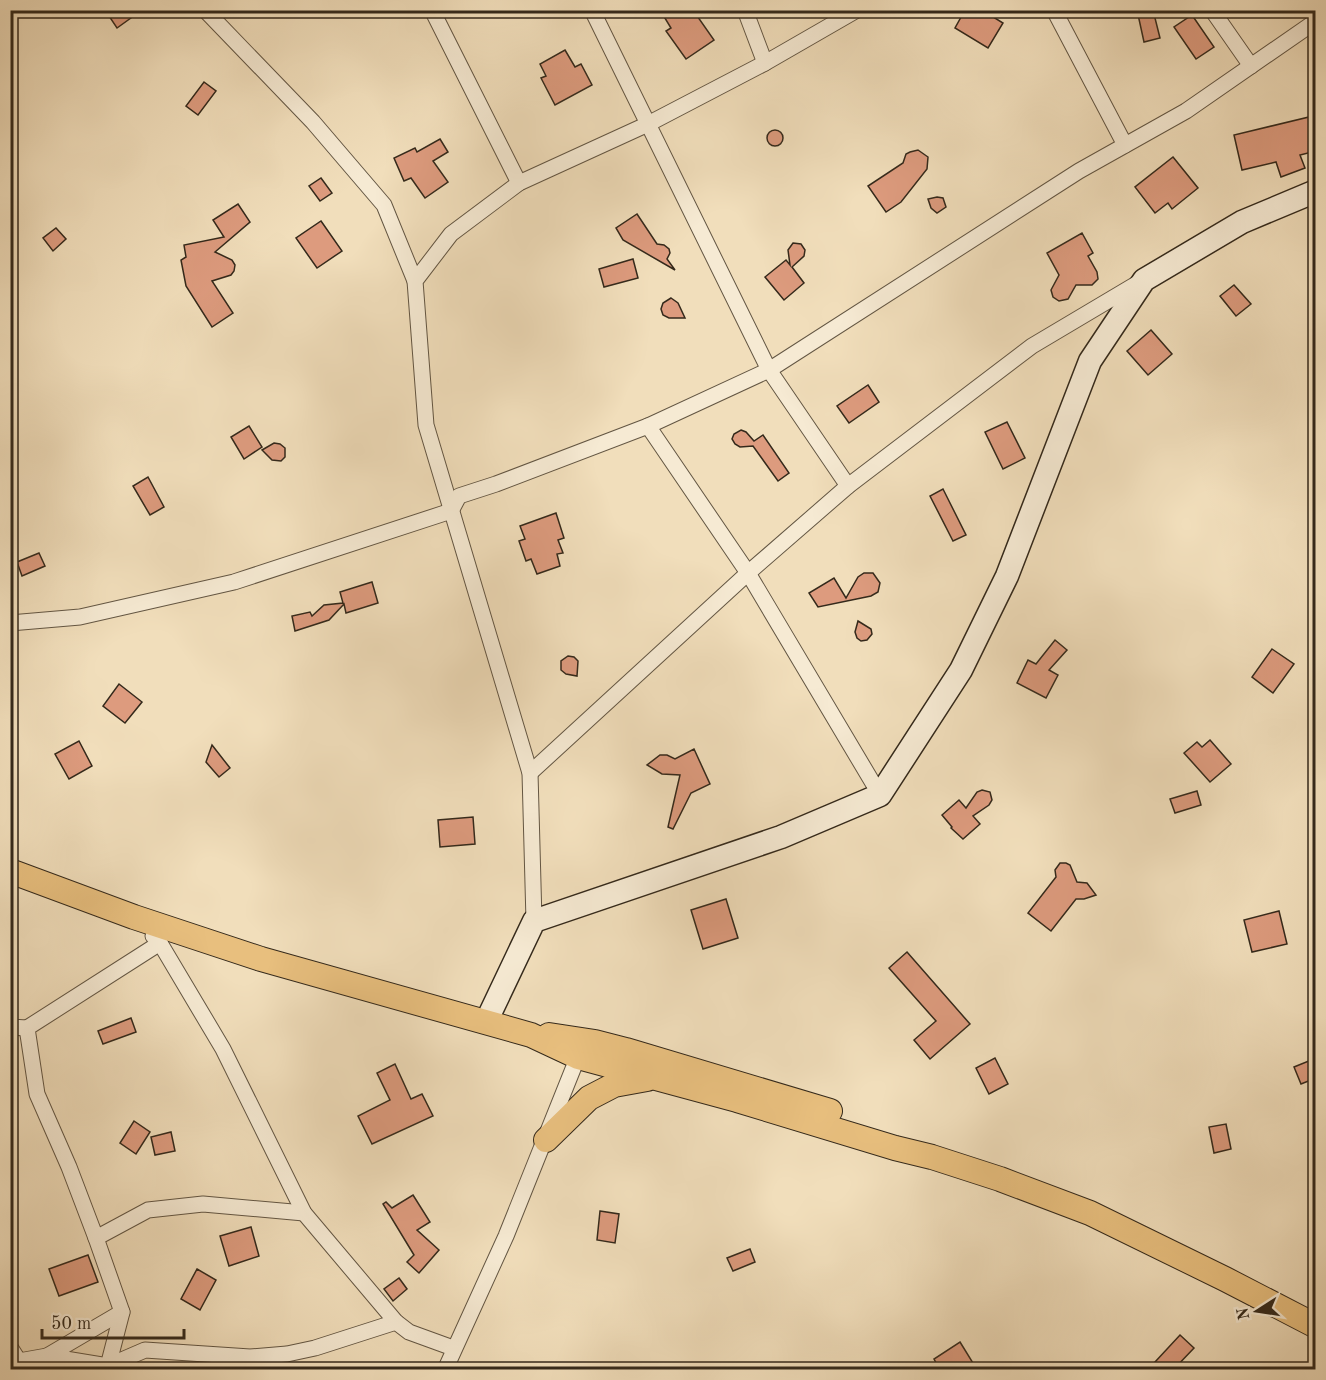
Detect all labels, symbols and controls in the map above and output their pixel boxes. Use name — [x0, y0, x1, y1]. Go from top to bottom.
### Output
north arrow — [1227, 1281, 1287, 1341]
scale bar — [42, 1302, 184, 1340]
text: N — [1235, 1305, 1253, 1321]
text: 50 m — [51, 1315, 91, 1333]

